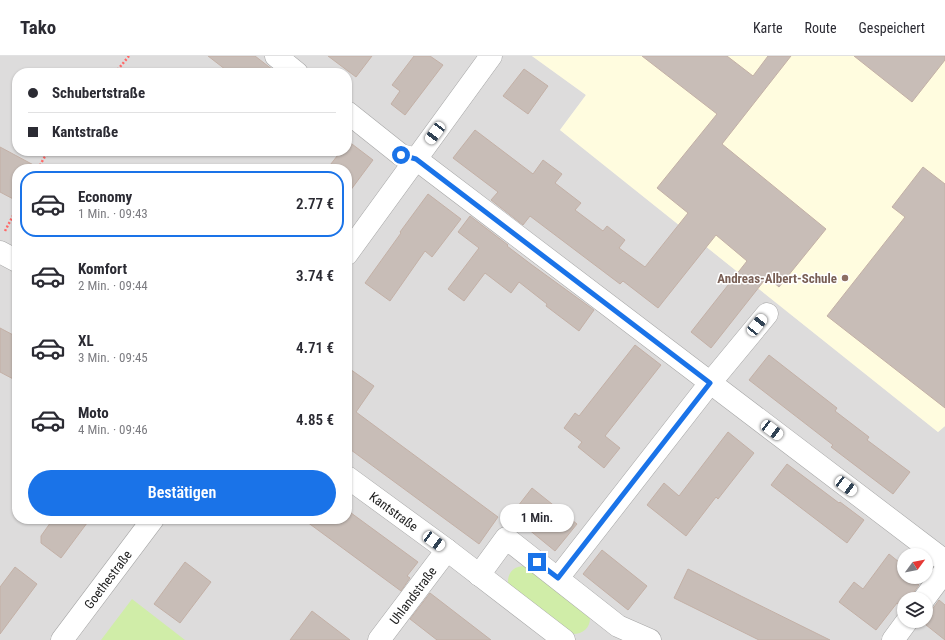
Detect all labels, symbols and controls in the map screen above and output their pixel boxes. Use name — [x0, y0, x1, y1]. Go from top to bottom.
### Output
text: Tako — [20, 16, 56, 39]
text: Karte — [753, 20, 783, 36]
text: Route — [805, 20, 837, 36]
text: Gespeichert — [859, 20, 925, 36]
text: Schubertstraße — [52, 84, 145, 102]
car — [423, 120, 447, 146]
text: Kantstraße — [52, 123, 118, 141]
route start — [392, 146, 410, 164]
icon: car — [30, 186, 66, 222]
text: Economy — [78, 188, 132, 206]
text: 2.77 € — [296, 195, 334, 213]
text: 1 Min. · 09:43 — [78, 206, 148, 221]
icon: car — [30, 258, 66, 294]
text: Komfort — [78, 260, 127, 278]
text: 3.74 € — [296, 267, 334, 285]
place label: Andreas-Albert-Schule — [717, 271, 837, 286]
marker: Andreas-Albert-Schule — [840, 273, 850, 283]
text: 2 Min. · 09:44 — [78, 278, 148, 293]
car — [745, 312, 769, 338]
icon: car — [30, 330, 66, 366]
text: XL — [78, 332, 94, 350]
text: 4.71 € — [296, 339, 334, 357]
text: 3 Min. · 09:45 — [78, 350, 148, 365]
icon: car — [30, 402, 66, 438]
text: Moto — [78, 404, 109, 422]
text: 4.85 € — [296, 411, 334, 429]
car — [759, 418, 785, 442]
text: 4 Min. · 09:46 — [78, 422, 148, 437]
button: Bestätigen — [28, 470, 336, 516]
car — [833, 474, 859, 498]
street label: Kantstraße — [366, 489, 421, 534]
callout: 1 Min. — [500, 504, 574, 532]
text: 1 Min. — [521, 510, 553, 525]
car — [421, 529, 447, 553]
street label: Goethestraße — [81, 547, 135, 612]
north arrow — [897, 548, 933, 584]
map controls — [897, 548, 933, 628]
route end — [528, 553, 546, 571]
street label: Uhlandstraße — [387, 564, 440, 627]
button: layers — [897, 592, 933, 628]

